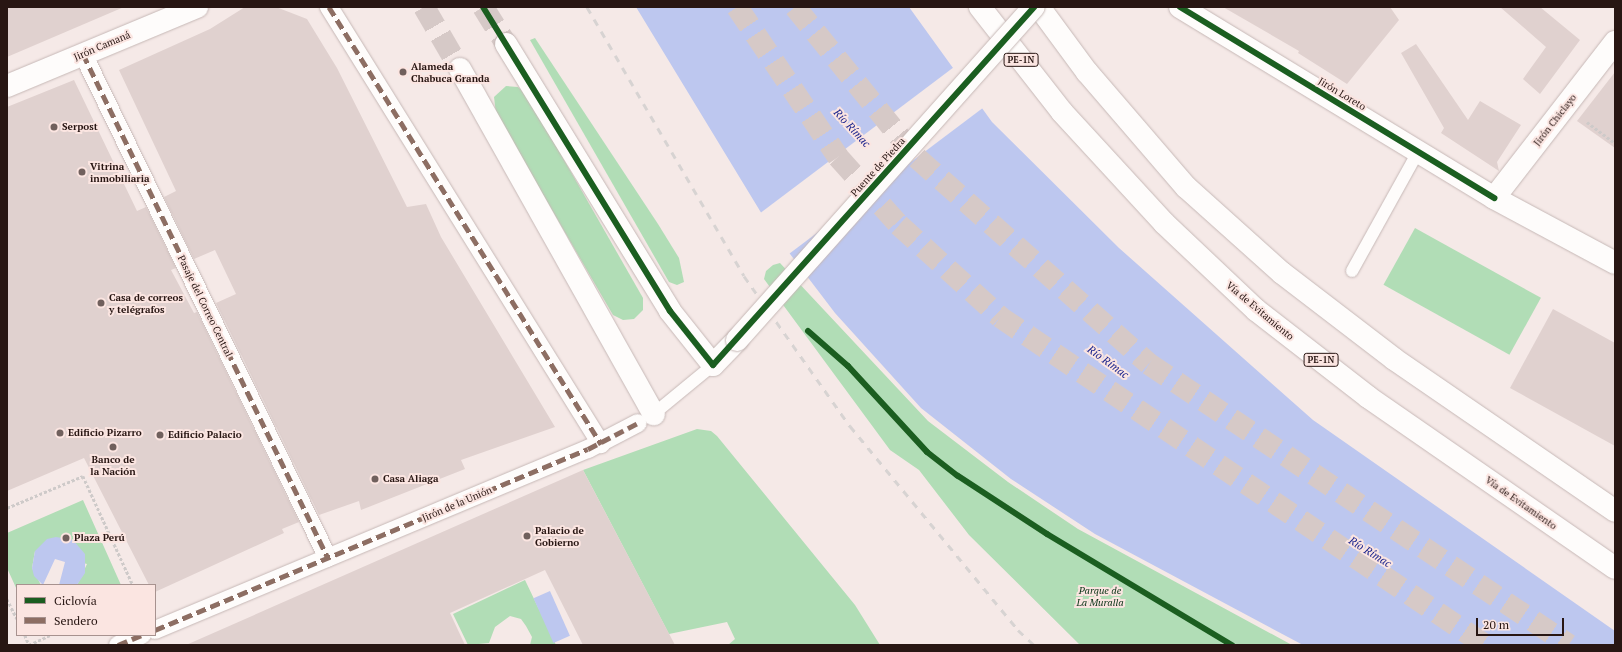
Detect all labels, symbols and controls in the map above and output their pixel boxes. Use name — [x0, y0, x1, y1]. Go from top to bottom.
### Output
street label: Jirón Camaná — [72, 29, 132, 63]
road number: PE-1N — [1003, 53, 1039, 67]
place label: Alameda Chabuca Granda — [411, 60, 490, 84]
marker: Alameda Chabuca Granda — [398, 67, 408, 77]
street label: Jirón Loreto — [1316, 75, 1368, 113]
street label: Jirón Chiclayo — [1531, 92, 1579, 148]
water label: Río Rímac — [831, 106, 873, 150]
place label: Serpost — [62, 121, 98, 133]
marker: Serpost — [49, 122, 59, 132]
street label: Puente de Piedra — [848, 135, 908, 199]
place label: Vitrina inmobiliaria — [90, 160, 150, 184]
marker: Vitrina inmobiliaria — [77, 167, 87, 177]
street label: Pasaje del Correo Central — [175, 253, 235, 359]
street label: Vía de Evitamiento — [1224, 279, 1296, 343]
place label: Casa de correos y telégrafos — [109, 291, 183, 314]
marker: Casa de correos y telégrafos — [96, 298, 106, 308]
water label: Río Rímac — [1085, 343, 1131, 381]
road number: PE-1N — [1303, 353, 1339, 367]
place label: Edificio Pizarro — [68, 427, 142, 439]
marker: Edificio Pizarro — [55, 428, 65, 438]
place label: Edificio Palacio — [168, 429, 242, 441]
marker: Edificio Palacio — [155, 430, 165, 440]
marker: Banco de la Nación — [108, 442, 118, 452]
place label: Banco de la Nación — [90, 453, 136, 476]
place label: Casa Aliaga — [383, 473, 439, 485]
marker: Casa Aliaga — [370, 474, 380, 484]
street label: Vía de Evitamiento — [1483, 474, 1559, 532]
street label: Jirón de la Unión — [420, 484, 494, 524]
place label: Palacio de Gobierno — [535, 524, 584, 548]
marker: Palacio de Gobierno — [522, 531, 532, 541]
place label: Plaza Perú — [74, 532, 125, 544]
marker: Plaza Perú — [61, 533, 71, 543]
water label: Río Rímac — [1346, 534, 1394, 570]
legend — [16, 584, 156, 636]
park label: Parque de La Muralla — [1076, 584, 1124, 608]
text: Ciclovía — [54, 593, 97, 608]
scale bar — [1478, 610, 1566, 636]
text: Sendero — [54, 613, 98, 628]
text: 20 m — [1483, 617, 1509, 632]

